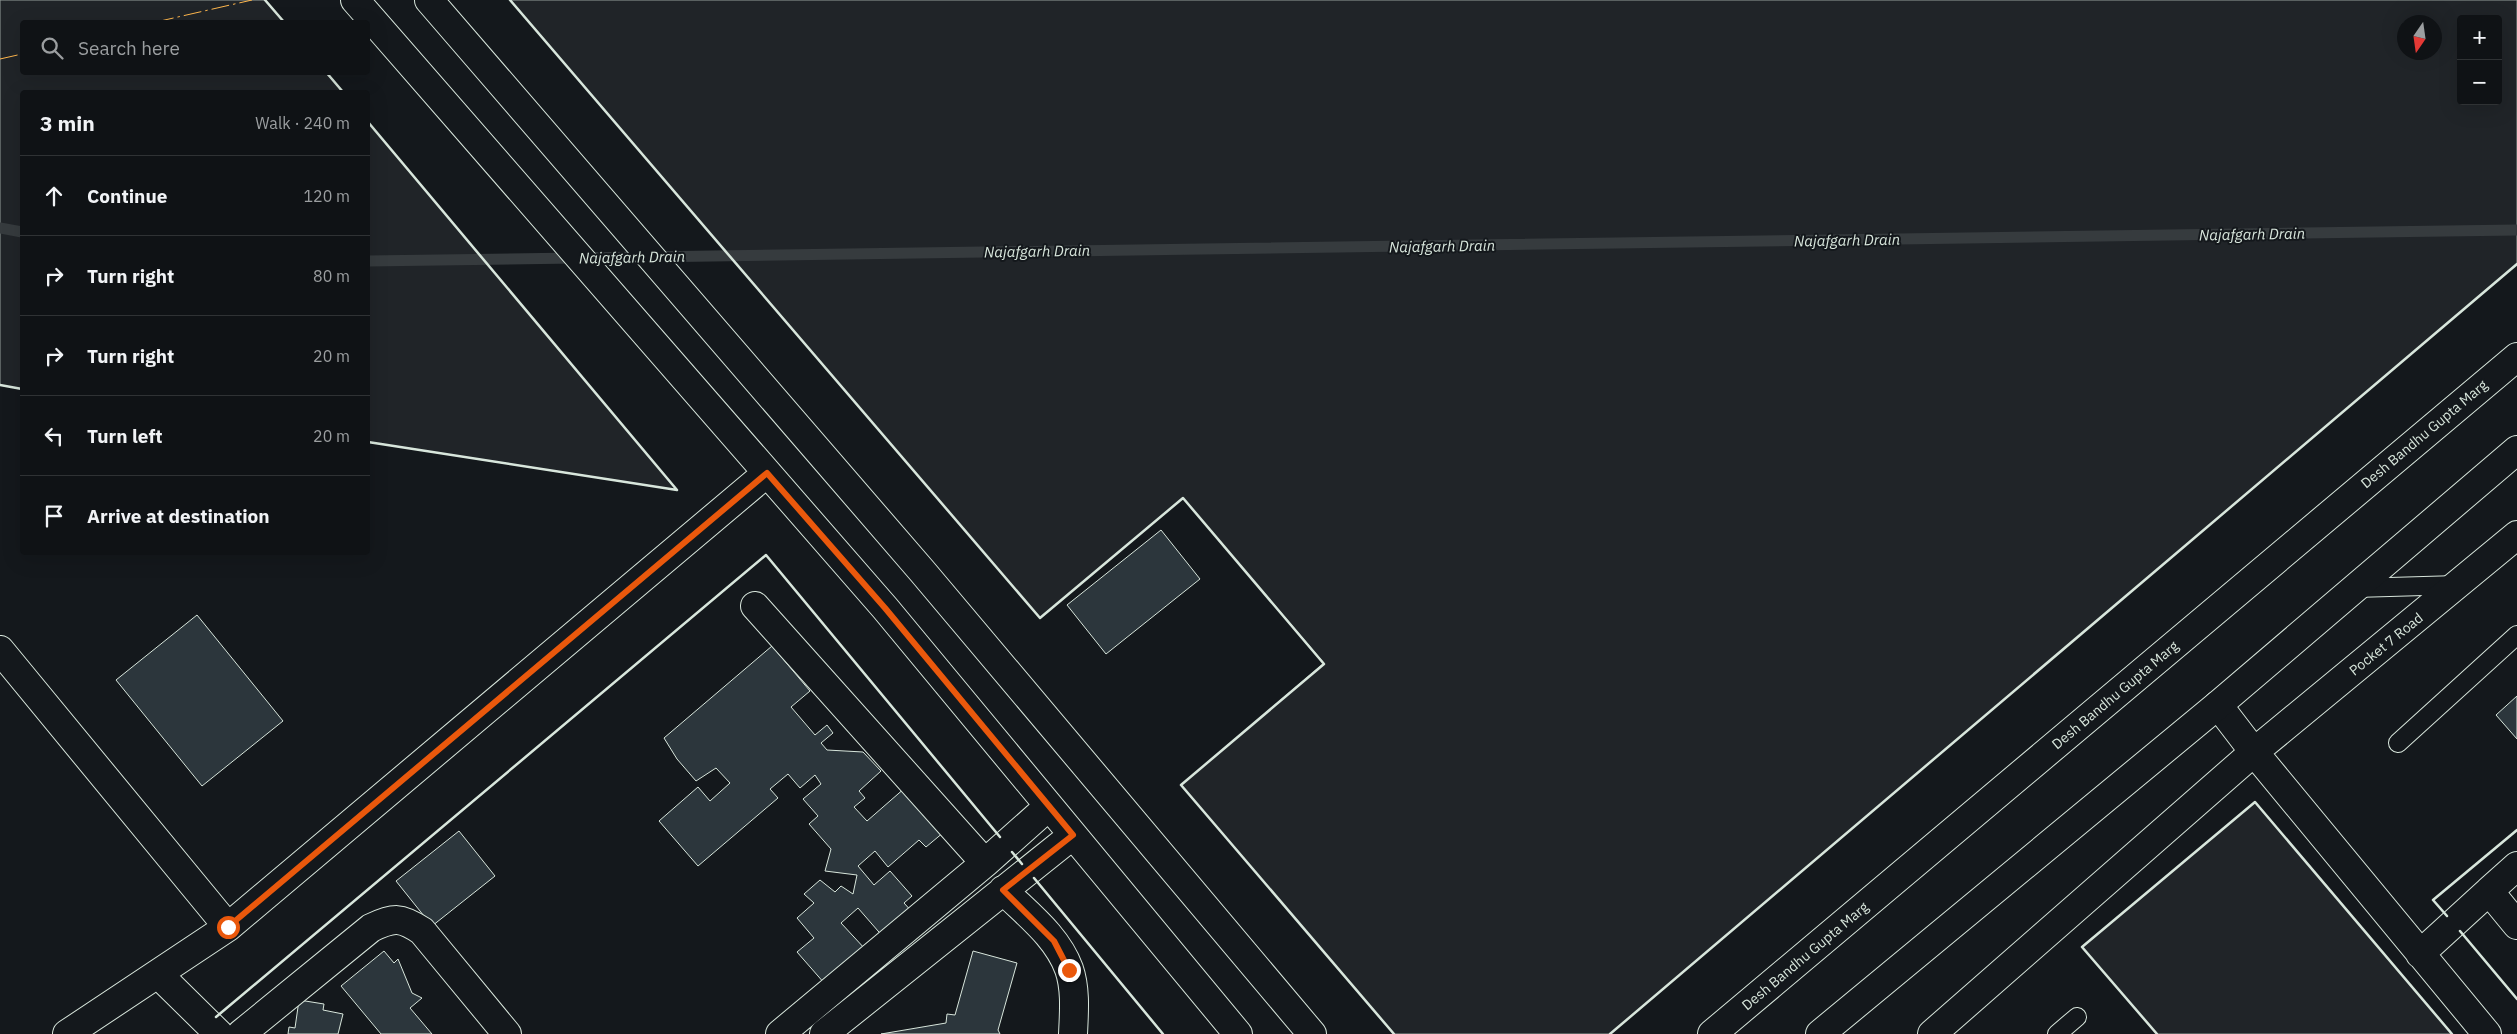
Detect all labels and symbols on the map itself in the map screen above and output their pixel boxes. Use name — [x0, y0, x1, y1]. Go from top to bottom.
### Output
north arrow — [2397, 15, 2442, 60]
water label: Najafgarh Drain — [2199, 224, 2305, 244]
water label: Najafgarh Drain — [1794, 230, 1900, 250]
water label: Najafgarh Drain — [1389, 236, 1495, 256]
water label: Najafgarh Drain — [984, 241, 1090, 261]
water label: Najafgarh Drain — [579, 247, 685, 267]
street label: Desh Bandhu Gupta Marg — [2357, 375, 2491, 492]
street label: Pocket 7 Road — [2345, 609, 2427, 679]
street label: Desh Bandhu Gupta Marg — [2048, 636, 2182, 753]
street label: Desh Bandhu Gupta Marg — [1738, 897, 1872, 1014]
route start — [217, 916, 240, 939]
route end — [1058, 959, 1081, 982]

